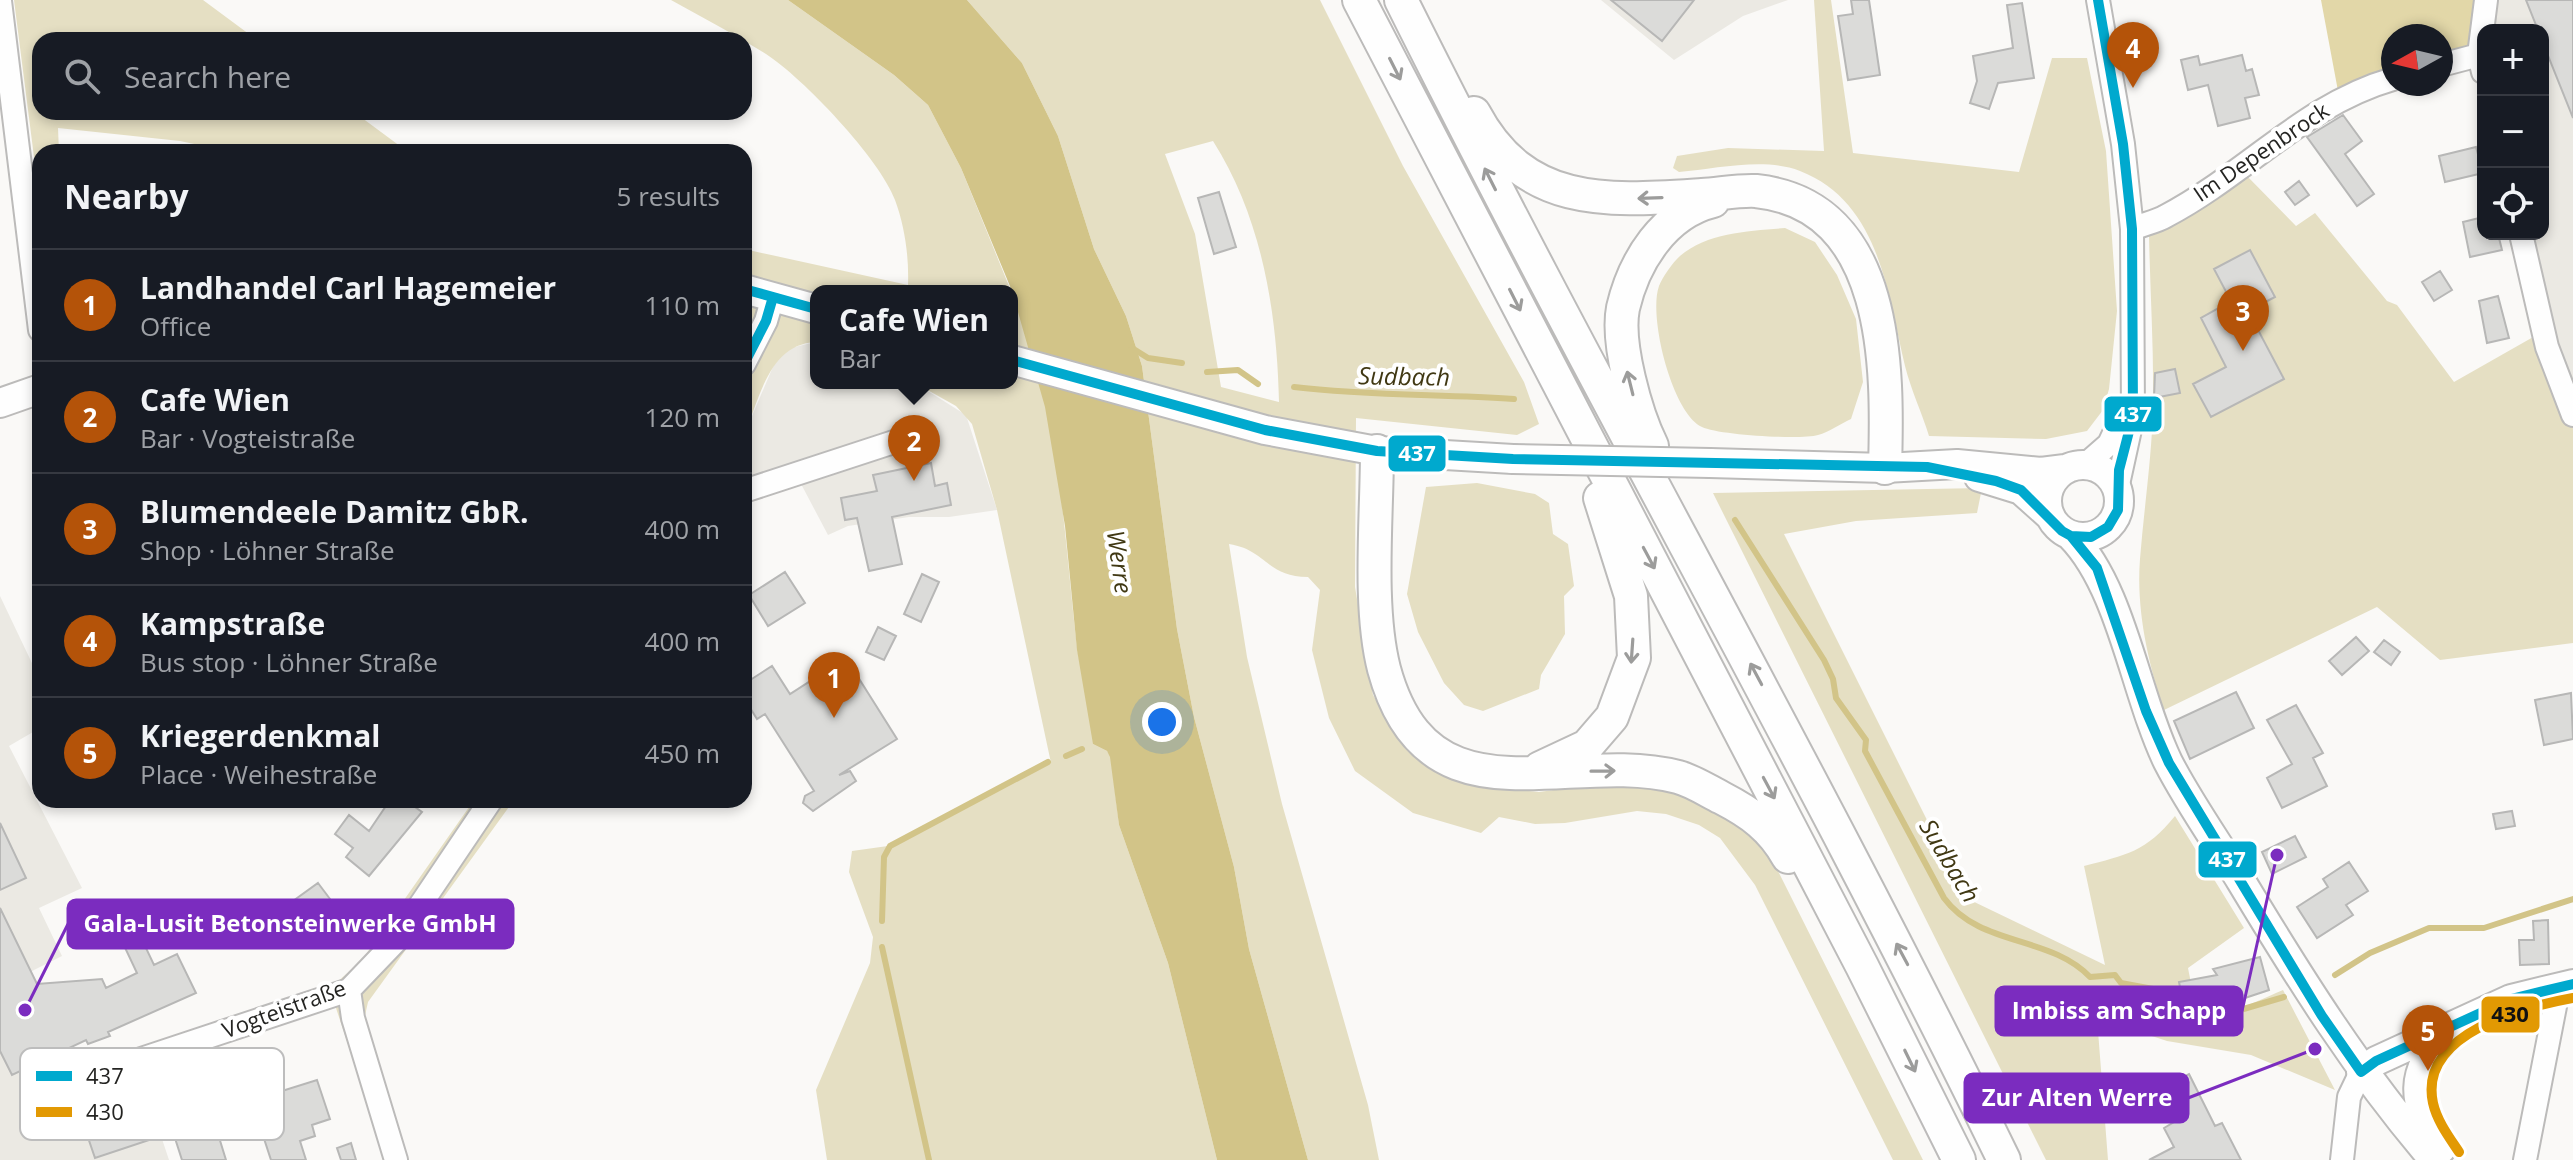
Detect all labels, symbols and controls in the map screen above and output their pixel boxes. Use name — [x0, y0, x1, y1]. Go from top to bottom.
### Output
pin: 4 — [2107, 22, 2159, 88]
north arrow — [2381, 24, 2453, 96]
map controls — [2477, 24, 2549, 240]
button: + — [2477, 24, 2549, 96]
search box — [32, 32, 752, 120]
icon: search — [60, 54, 104, 98]
text: Search here — [124, 56, 291, 97]
one-way arrow — [1388, 57, 1404, 81]
street label: Im Depenbrock — [2187, 94, 2335, 208]
button: − — [2477, 96, 2549, 168]
one-way arrow — [1482, 167, 1498, 191]
button: locate — [2477, 168, 2549, 240]
text: Nearby — [64, 173, 189, 219]
text: 5 results — [617, 178, 720, 214]
one-way arrow — [1637, 190, 1664, 205]
text: Landhandel Carl Hagemeier — [140, 267, 556, 308]
popup — [810, 285, 1018, 389]
pin: 3 — [2217, 285, 2269, 351]
text: 1 — [83, 287, 97, 323]
text: 110 m — [645, 287, 720, 323]
one-way arrow — [1507, 288, 1523, 312]
text: Cafe Wien — [839, 299, 989, 340]
text: Office — [140, 308, 211, 344]
text: Bar — [839, 340, 881, 376]
water label: Sudbach — [1358, 358, 1450, 393]
one-way arrow — [1622, 370, 1637, 396]
text: Cafe Wien — [140, 379, 290, 420]
line badge: 437 — [2103, 395, 2163, 433]
text: 437 — [2114, 398, 2152, 428]
text: 2 — [83, 399, 97, 435]
text: 120 m — [645, 399, 720, 435]
pin: 2 — [888, 415, 940, 481]
text: Bar · Vogteistraße — [140, 420, 355, 456]
line badge: 437 — [1387, 434, 1447, 473]
text: 437 — [1398, 437, 1436, 467]
text: Blumendeele Damitz GbR. — [140, 491, 529, 532]
text: 3 — [83, 511, 97, 547]
text: 400 m — [645, 511, 720, 547]
water label: Werre — [1100, 528, 1141, 595]
text: Shop · Löhner Straße — [140, 532, 395, 568]
one-way arrow — [1641, 546, 1657, 569]
text: Kampstraße — [140, 603, 325, 644]
text: 4 — [83, 623, 97, 659]
text: 400 m — [645, 623, 720, 659]
one-way arrow — [1624, 638, 1639, 664]
text: Bus stop · Löhner Straße — [140, 644, 438, 680]
pin: 1 — [808, 652, 860, 718]
one-way arrow — [1747, 663, 1763, 687]
your location — [1142, 702, 1182, 742]
text: Kriegerdenkmal — [140, 715, 380, 756]
text: 5 — [83, 735, 97, 771]
text: 450 m — [645, 735, 720, 771]
text: Place · Weihestraße — [140, 756, 377, 792]
one-way arrow — [1589, 763, 1616, 779]
one-way arrow — [1762, 776, 1778, 800]
water label: Sudbach — [1912, 812, 1988, 908]
line badge: 437 — [2197, 840, 2258, 879]
text: 437 — [2208, 843, 2246, 873]
callout: Gala-Lusit Betonsteinwerke GmbH — [68, 900, 513, 948]
text: Gala-Lusit Betonsteinwerke GmbH — [83, 906, 497, 939]
one-way arrow — [1893, 943, 1909, 967]
street label: Vogteistraße — [218, 972, 350, 1044]
callout: Imbiss am Schapp — [1996, 987, 2242, 1035]
text: Imbiss am Schapp — [2012, 993, 2226, 1026]
line badge: 430 — [2480, 995, 2541, 1034]
text: 430 — [2491, 998, 2529, 1028]
pin: 5 — [2402, 1005, 2454, 1071]
legend — [20, 1048, 284, 1140]
one-way arrow — [1902, 1048, 1918, 1072]
text: 437 — [86, 1060, 124, 1090]
callout: Zur Alten Werre — [1965, 1074, 2188, 1122]
text: Zur Alten Werre — [1982, 1080, 2172, 1113]
text: 430 — [86, 1096, 124, 1126]

